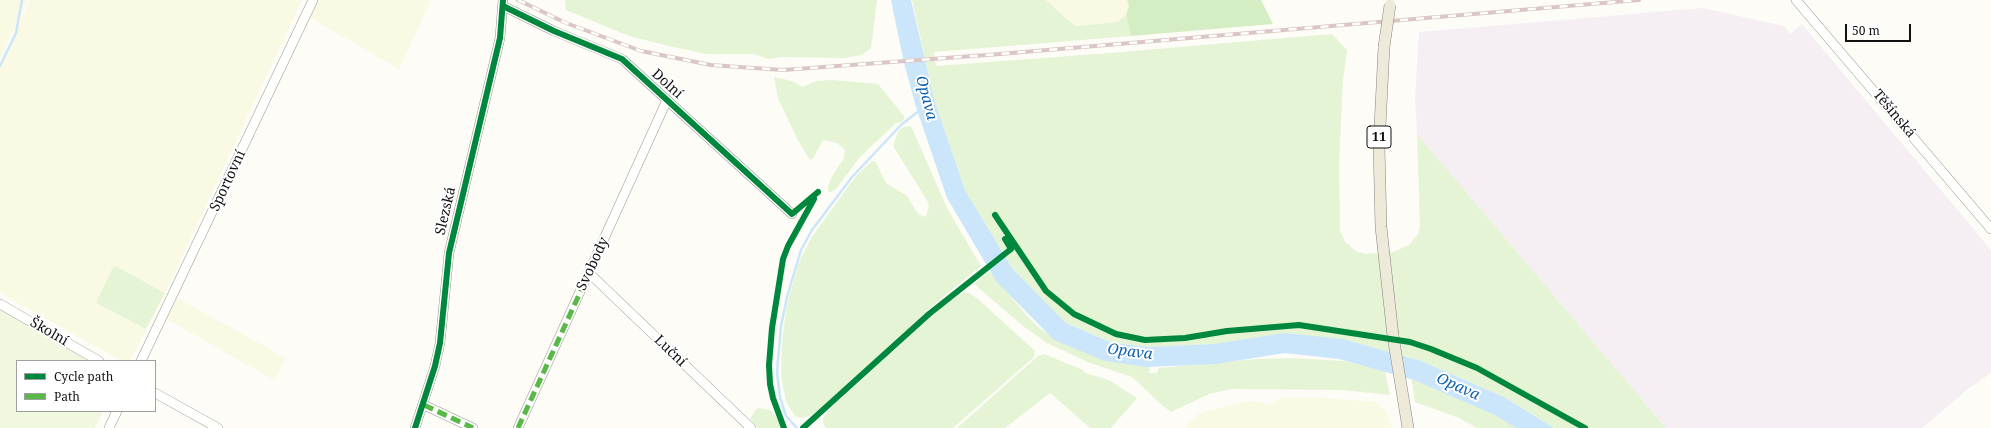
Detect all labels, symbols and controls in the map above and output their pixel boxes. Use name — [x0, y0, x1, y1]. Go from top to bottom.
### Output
scale bar — [1847, 16, 1913, 42]
text: 50 m — [1852, 22, 1880, 39]
street label: Dolní — [648, 66, 686, 102]
water label: Opava — [911, 74, 941, 122]
street label: Těšínská — [1869, 87, 1919, 141]
road number: 11 — [1367, 126, 1391, 148]
street label: Sportovní — [207, 148, 249, 214]
street label: Slezská — [432, 185, 460, 237]
street label: Svobody — [573, 235, 613, 293]
street label: Školní — [27, 314, 71, 350]
street label: Luční — [650, 332, 690, 370]
water label: Opava — [1106, 340, 1154, 364]
legend — [16, 360, 156, 412]
text: Cycle path — [54, 368, 113, 385]
water label: Opava — [1434, 370, 1482, 404]
text: Path — [54, 388, 80, 405]

